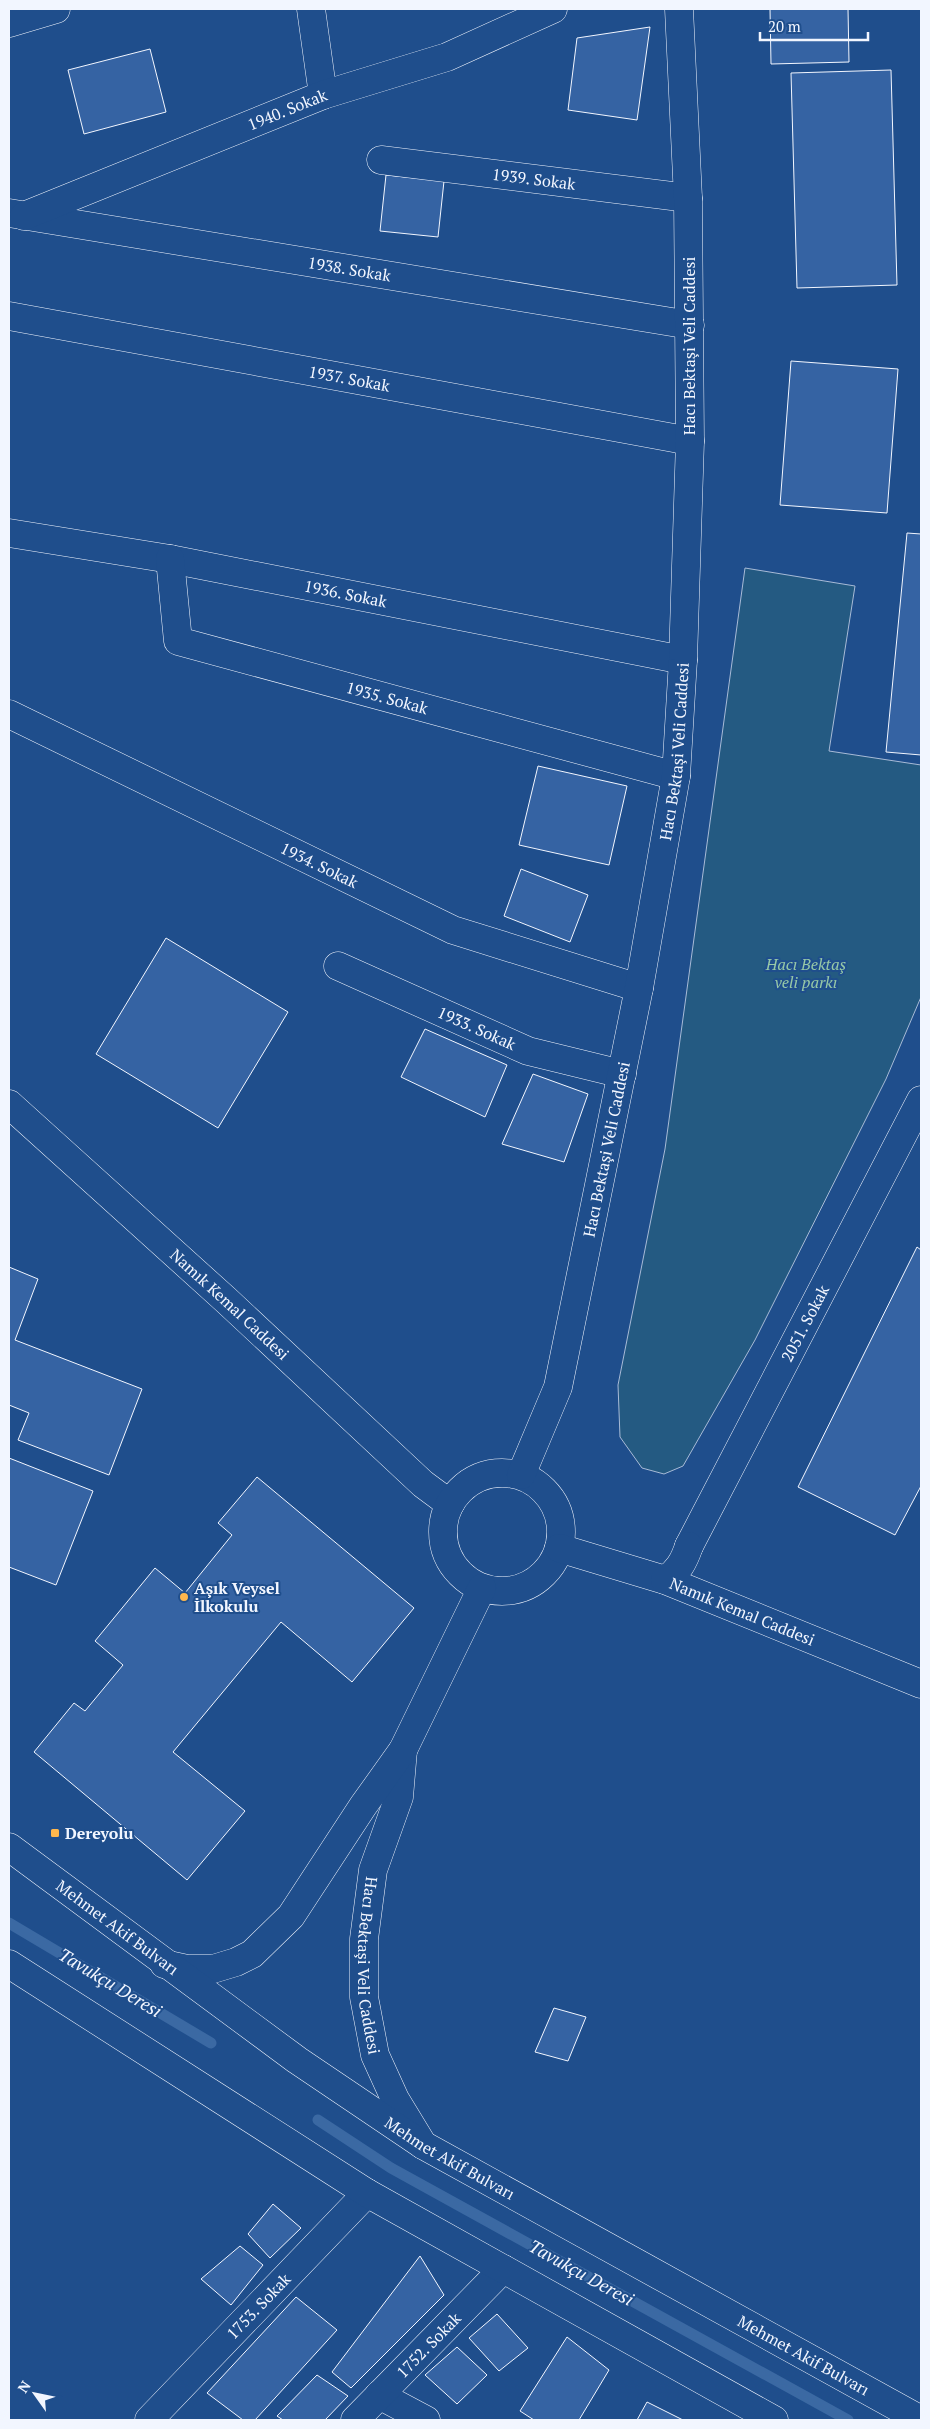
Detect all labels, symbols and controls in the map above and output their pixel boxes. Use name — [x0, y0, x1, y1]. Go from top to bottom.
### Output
scale bar — [760, 10, 868, 42]
text: 20 m — [768, 16, 801, 36]
street label: 1940. Sokak — [244, 83, 331, 135]
street label: 1939. Sokak — [491, 163, 578, 195]
street label: 1938. Sokak — [306, 251, 393, 287]
street label: Hacı Bektaşi Veli Caddesi — [678, 257, 700, 435]
street label: 1937. Sokak — [307, 360, 393, 397]
street label: 1936. Sokak — [302, 575, 390, 613]
street label: Hacı Bektaşi Veli Caddesi — [654, 662, 694, 842]
street label: 1935. Sokak — [344, 676, 431, 719]
street label: 1934. Sokak — [277, 837, 362, 893]
park label: Hacı Bektaş veli parkı — [765, 953, 847, 993]
street label: 1933. Sokak — [434, 1001, 520, 1056]
street label: Hacı Bektaşi Veli Caddesi — [578, 1059, 635, 1239]
street label: Namık Kemal Caddesi — [165, 1244, 294, 1365]
street label: 2051. Sokak — [776, 1280, 834, 1366]
street label: Namık Kemal Caddesi — [666, 1572, 818, 1651]
place label: Aşık Veysel İlkokulu — [194, 1577, 280, 1617]
marker: Aşık Veysel İlkokulu — [178, 1591, 190, 1603]
place label: Dereyolu — [65, 1822, 134, 1844]
marker: Dereyolu — [49, 1827, 61, 1839]
street label: Mehmet Akif Bulvarı — [52, 1875, 183, 1980]
street label: Hacı Bektaşi Veli Caddesi — [353, 1875, 386, 2056]
water label: Tavukçu Deresi — [54, 1942, 167, 2022]
street label: Mehmet Akif Bulvarı — [381, 2111, 519, 2205]
water label: Tavukçu Deresi — [525, 2233, 638, 2311]
street label: 1753. Sokak — [221, 2268, 296, 2344]
street label: 1752. Sokak — [391, 2307, 466, 2383]
street label: Mehmet Akif Bulvarı — [734, 2310, 874, 2400]
north arrow — [10, 2369, 60, 2419]
text: N — [13, 2377, 35, 2396]

